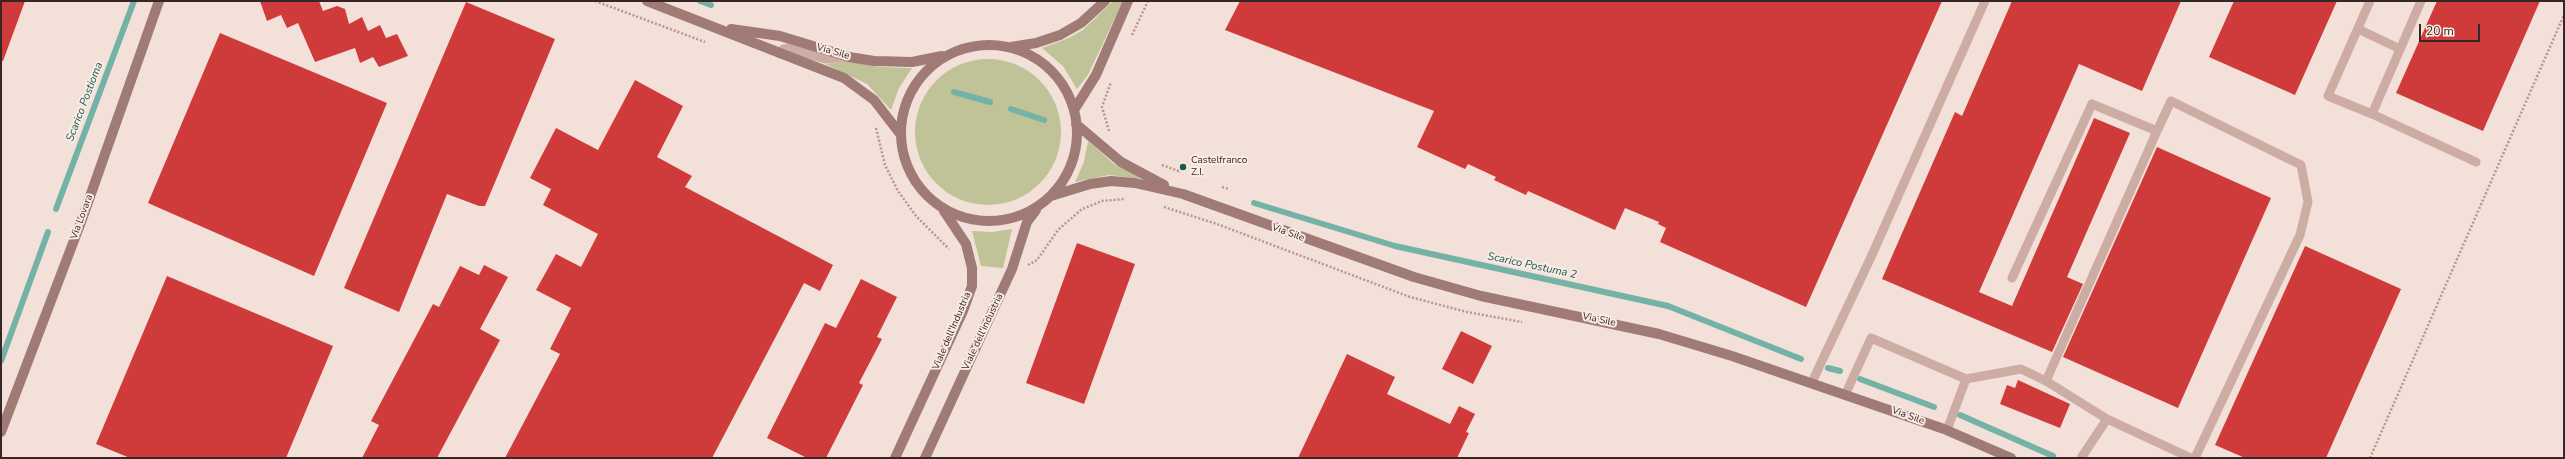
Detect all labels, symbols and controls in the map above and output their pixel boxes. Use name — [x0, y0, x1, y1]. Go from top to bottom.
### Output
scale bar — [2421, 16, 2482, 42]
text: 20 m — [2426, 23, 2454, 39]
street label: Via Sile — [815, 42, 851, 62]
water label: Scarico Postioma — [64, 60, 106, 144]
place label: Castelfranco Z.I. — [1191, 155, 1247, 178]
marker: Castelfranco Z.I. — [1178, 162, 1188, 172]
street label: Via Lovara — [68, 193, 96, 241]
street label: Via Sile — [1270, 222, 1306, 244]
water label: Scarico Postuma 2 — [1486, 250, 1578, 282]
street label: Viale dell'Industria — [930, 290, 974, 372]
street label: Viale dell'industria — [960, 292, 1006, 372]
street label: Via Sile — [1581, 311, 1617, 329]
street label: Via Sile — [1890, 405, 1926, 427]

